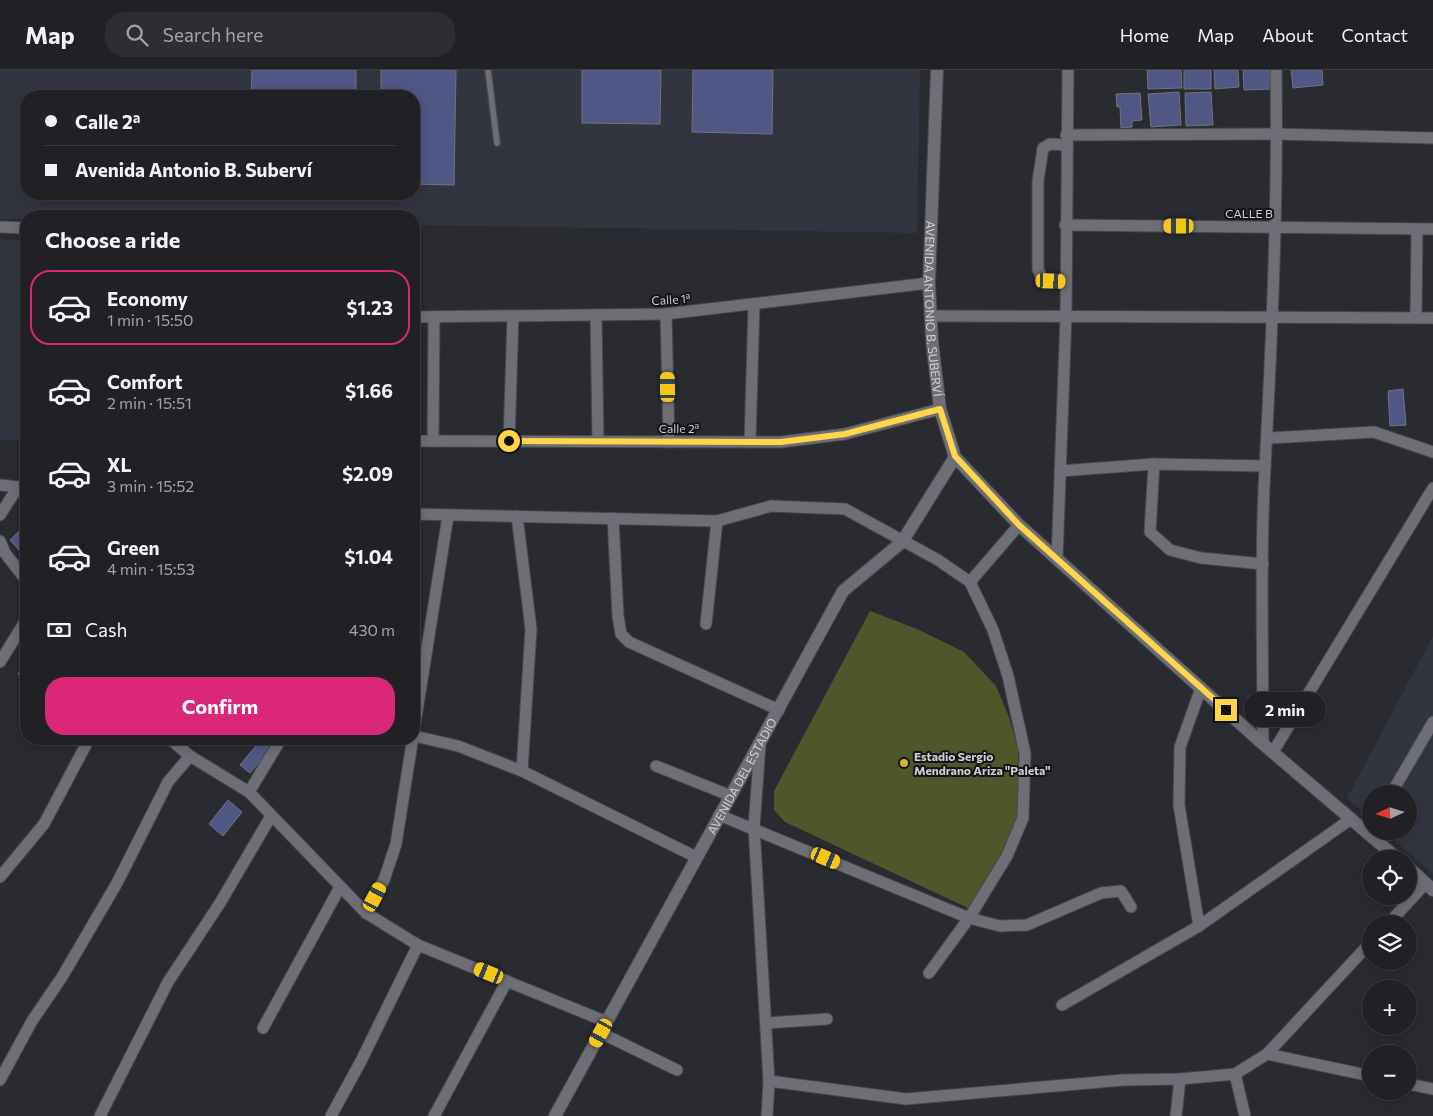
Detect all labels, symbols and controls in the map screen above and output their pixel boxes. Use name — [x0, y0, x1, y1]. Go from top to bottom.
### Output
search box — [105, 12, 455, 57]
text: Map — [25, 20, 75, 49]
icon: search — [123, 21, 151, 49]
text: Search here — [163, 23, 263, 46]
text: Home — [1120, 24, 1169, 46]
text: Map — [1197, 24, 1234, 46]
text: About — [1262, 24, 1314, 46]
text: Contact — [1342, 24, 1408, 46]
text: Calle 2ª — [75, 110, 140, 133]
text: Avenida Antonio B. Suberví — [75, 158, 312, 181]
street label: CALLE B — [1225, 206, 1273, 220]
car — [1164, 219, 1194, 234]
street label: AVENIDA ANTONIO B. SUBERVÍ — [922, 220, 946, 398]
text: Choose a ride — [45, 226, 180, 253]
car — [1035, 273, 1066, 289]
icon: car — [47, 285, 92, 330]
text: Economy — [107, 287, 188, 310]
street label: Calle 1ª — [651, 291, 691, 307]
text: $1.23 — [347, 296, 393, 319]
text: 1 min · 15:50 — [107, 310, 194, 329]
icon: car — [47, 368, 92, 413]
text: Comfort — [107, 370, 183, 393]
car — [660, 372, 675, 402]
text: $1.66 — [345, 379, 393, 402]
text: 2 min · 15:51 — [107, 393, 192, 412]
street label: Calle 2ª — [659, 421, 700, 435]
route start — [498, 430, 520, 452]
icon: car — [47, 451, 92, 496]
text: XL — [107, 453, 132, 476]
text: $2.09 — [342, 462, 393, 485]
text: 3 min · 15:52 — [107, 476, 194, 495]
icon: car — [47, 534, 92, 579]
text: Green — [107, 536, 159, 559]
text: $1.04 — [344, 545, 393, 568]
text: 4 min · 15:53 — [107, 559, 195, 578]
icon: cash — [45, 616, 73, 644]
text: Cash — [85, 618, 127, 641]
text: 430 m — [349, 620, 395, 639]
button: Confirm — [45, 677, 395, 735]
callout: 2 min — [1244, 692, 1326, 728]
route end — [1215, 699, 1237, 721]
text: 2 min — [1265, 700, 1305, 719]
street label: AVENIDA DEL ESTADIO — [704, 715, 779, 836]
place label: Estadio Sergio Mendrano Ariza "Paleta" — [914, 749, 1051, 777]
marker: Estadio Sergio Mendrano Ariza "Paleta" — [898, 757, 910, 769]
north arrow — [1362, 785, 1418, 840]
map controls — [1362, 785, 1417, 1100]
car — [809, 845, 842, 871]
button: locate — [1362, 850, 1417, 905]
car — [361, 880, 388, 914]
button: layers — [1362, 915, 1417, 970]
car — [472, 960, 505, 986]
button: + — [1362, 980, 1417, 1035]
car — [587, 1016, 614, 1050]
button: − — [1362, 1045, 1417, 1100]

